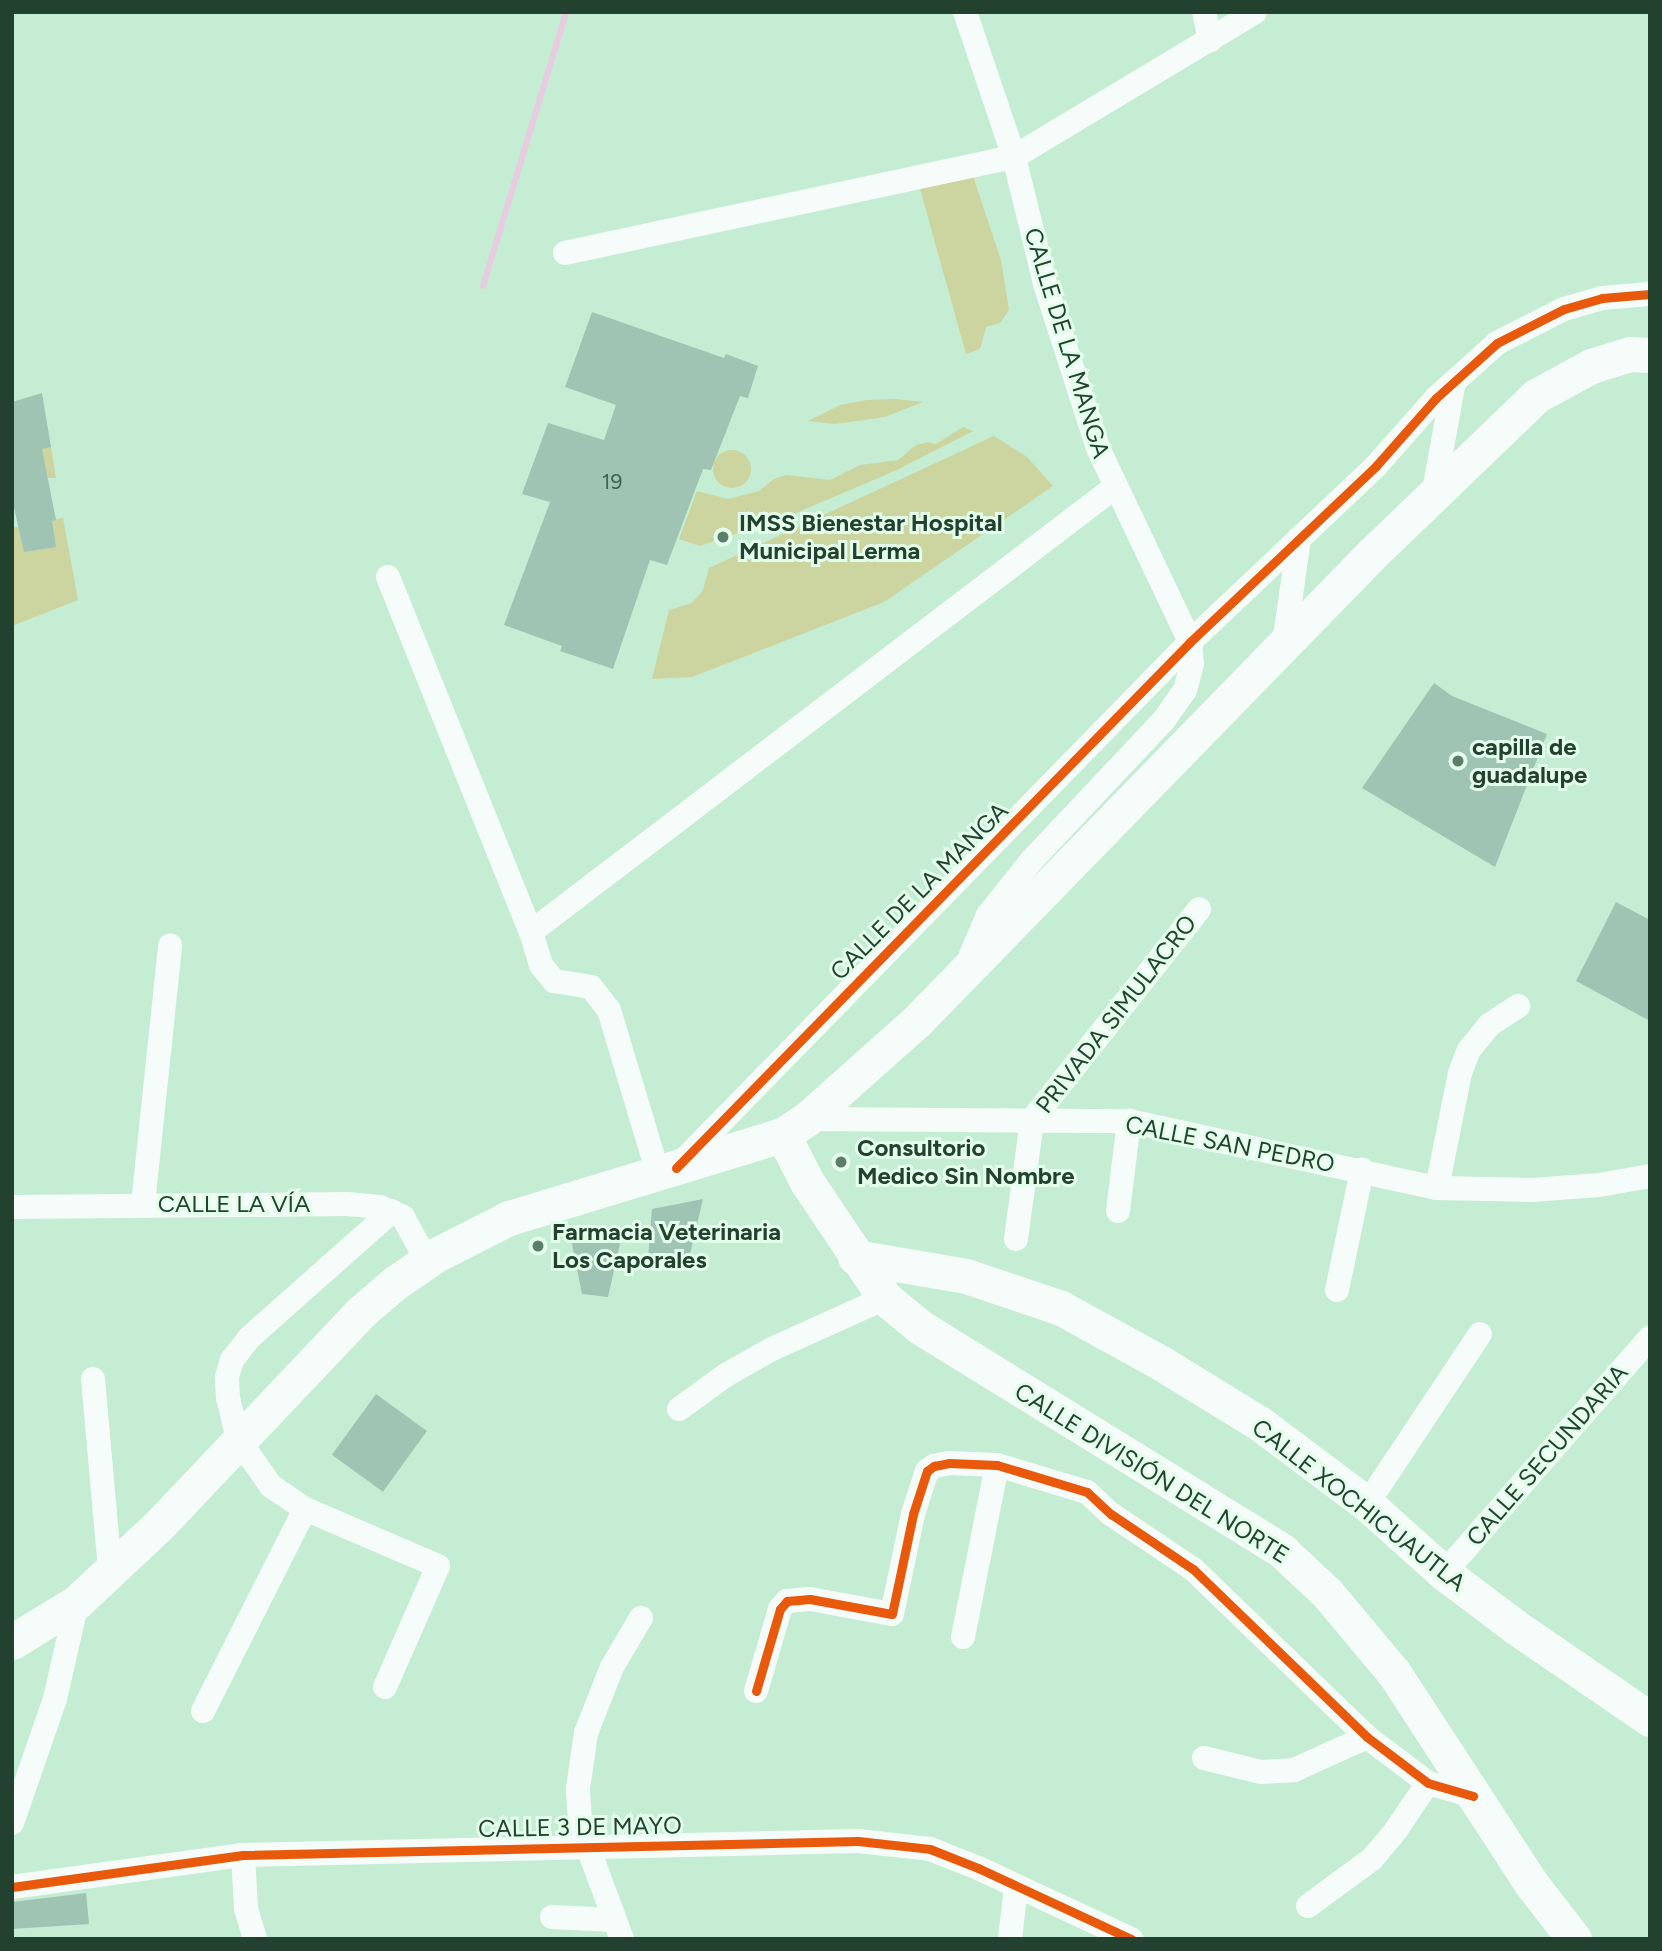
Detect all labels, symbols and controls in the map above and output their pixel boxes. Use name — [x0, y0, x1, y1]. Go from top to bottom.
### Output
street label: CALLE DE LA MANGA — [1018, 224, 1116, 462]
house number: 19 — [602, 469, 622, 495]
place label: IMSS Bienestar Hospital Municipal Lerma — [739, 509, 1003, 565]
marker: IMSS Bienestar Hospital Municipal Lerma — [713, 527, 733, 547]
place label: capilla de guadalupe — [1472, 733, 1587, 789]
marker: capilla de guadalupe — [1450, 753, 1466, 769]
street label: CALLE DE LA MANGA — [824, 796, 1014, 986]
street label: PRIVADA SIMULACRO — [1030, 909, 1202, 1119]
street label: CALLE SAN PEDRO — [1123, 1110, 1337, 1178]
place label: Consultorio Medico Sin Nombre — [857, 1134, 1075, 1190]
marker: Consultorio Medico Sin Nombre — [831, 1152, 851, 1172]
street label: CALLE LA VÍA — [158, 1190, 310, 1218]
place label: Farmacia Veterinaria Los Caporales — [552, 1218, 781, 1274]
marker: Farmacia Veterinaria Los Caporales — [530, 1238, 546, 1254]
street label: CALLE SECUNDARIA — [1460, 1358, 1634, 1552]
street label: CALLE DIVISIÓN DEL NORTE — [1010, 1377, 1294, 1569]
street label: CALLE XOCHICUAUTLA — [1246, 1413, 1472, 1597]
street label: CALLE 3 DE MAYO — [478, 1811, 682, 1843]

